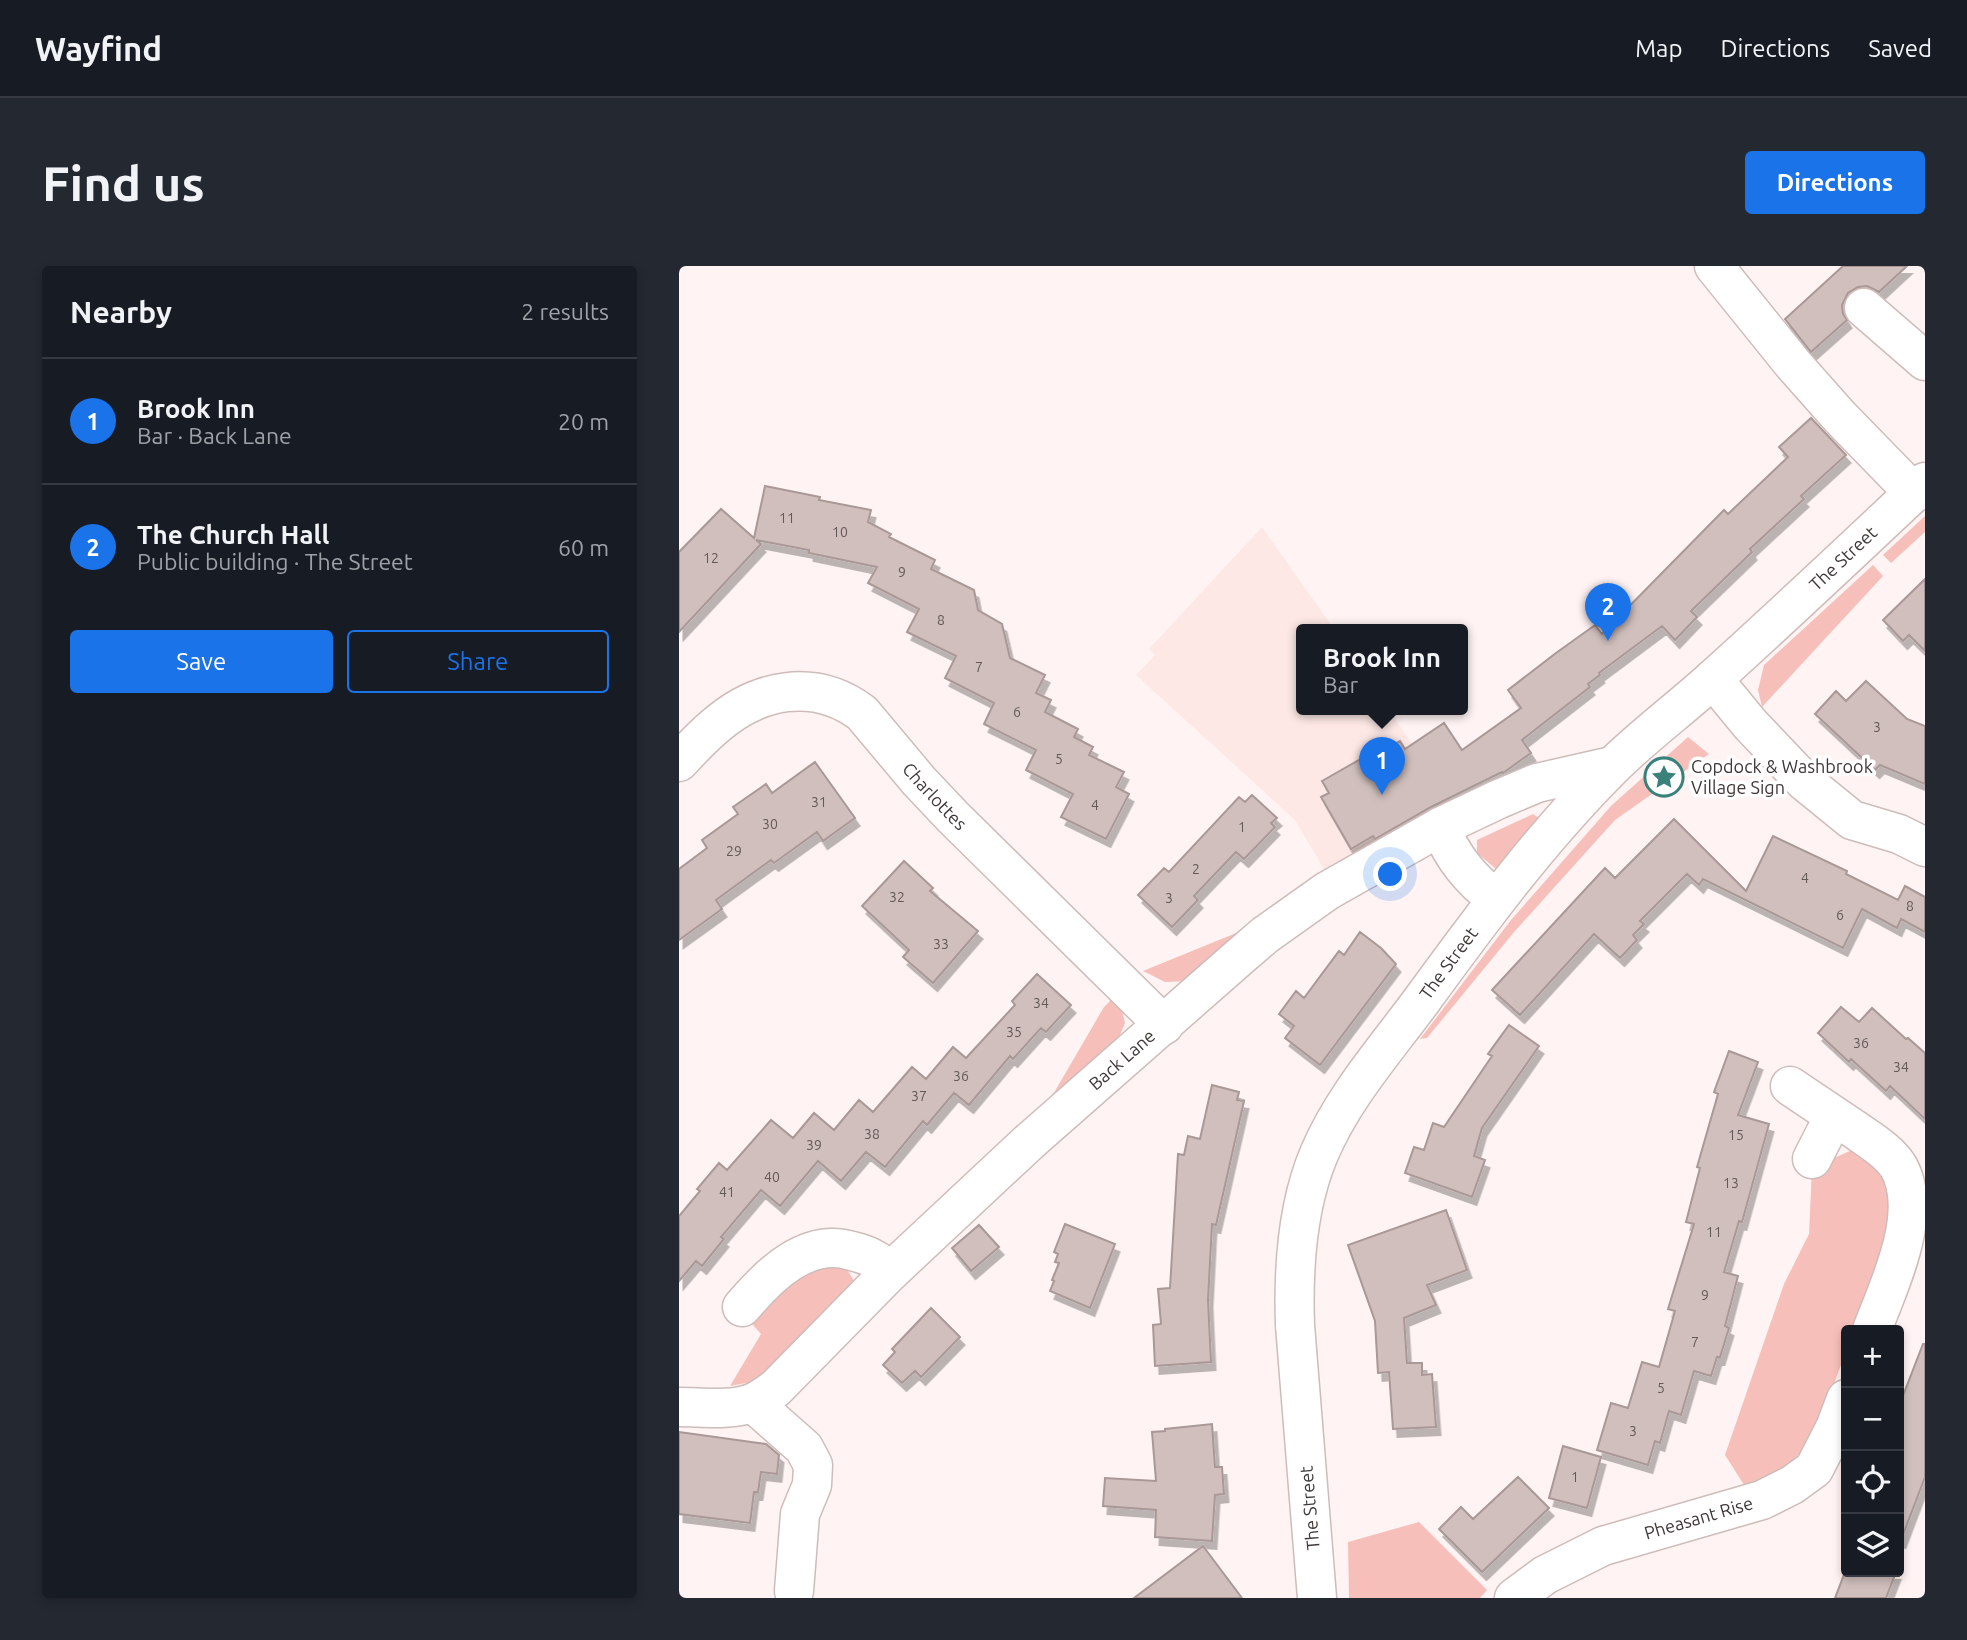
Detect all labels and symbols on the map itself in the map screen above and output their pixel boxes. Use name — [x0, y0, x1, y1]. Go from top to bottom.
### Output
house number: 11 — [779, 510, 795, 526]
street label: The Street — [1805, 522, 1880, 594]
house number: 10 — [832, 524, 848, 540]
house number: 12 — [703, 550, 719, 566]
house number: 9 — [898, 564, 906, 580]
pin: 2 — [1585, 583, 1631, 641]
house number: 8 — [937, 612, 945, 628]
house number: 7 — [975, 659, 983, 675]
house number: 6 — [1013, 704, 1021, 720]
house number: 3 — [1873, 719, 1881, 735]
pin: 1 — [1359, 737, 1405, 795]
house number: 5 — [1055, 751, 1063, 767]
place icon: Copdock & Washbrook Village Sign — [1643, 756, 1685, 798]
place label: Copdock & Washbrook Village Sign — [1691, 756, 1873, 797]
street label: Charlottes — [899, 758, 971, 834]
house number: 31 — [811, 794, 827, 810]
house number: 4 — [1091, 797, 1099, 813]
house number: 30 — [762, 816, 778, 832]
house number: 1 — [1238, 819, 1246, 835]
house number: 29 — [726, 843, 742, 859]
your location — [1373, 857, 1407, 891]
house number: 2 — [1192, 861, 1200, 877]
house number: 4 — [1801, 870, 1809, 886]
house number: 32 — [889, 889, 905, 905]
house number: 3 — [1165, 890, 1173, 906]
house number: 8 — [1906, 898, 1914, 914]
house number: 6 — [1836, 907, 1844, 923]
street label: The Street — [1415, 923, 1481, 1003]
house number: 33 — [933, 936, 949, 952]
house number: 34 — [1033, 995, 1049, 1011]
house number: 35 — [1006, 1024, 1022, 1040]
street label: Back Lane — [1085, 1025, 1159, 1094]
house number: 36 — [1853, 1035, 1869, 1051]
house number: 34 — [1893, 1059, 1909, 1075]
house number: 36 — [953, 1068, 969, 1084]
house number: 37 — [911, 1088, 927, 1104]
house number: 38 — [864, 1126, 880, 1142]
house number: 15 — [1728, 1127, 1744, 1143]
house number: 39 — [806, 1137, 822, 1153]
house number: 40 — [764, 1169, 780, 1185]
house number: 13 — [1723, 1175, 1739, 1191]
house number: 41 — [719, 1184, 735, 1200]
house number: 11 — [1706, 1224, 1722, 1240]
house number: 9 — [1701, 1287, 1709, 1303]
house number: 7 — [1691, 1334, 1699, 1350]
house number: 5 — [1657, 1380, 1665, 1396]
house number: 3 — [1629, 1423, 1637, 1439]
street label: The Street — [1295, 1465, 1323, 1551]
house number: 1 — [1571, 1469, 1579, 1485]
street label: Pheasant Rise — [1642, 1492, 1755, 1543]

